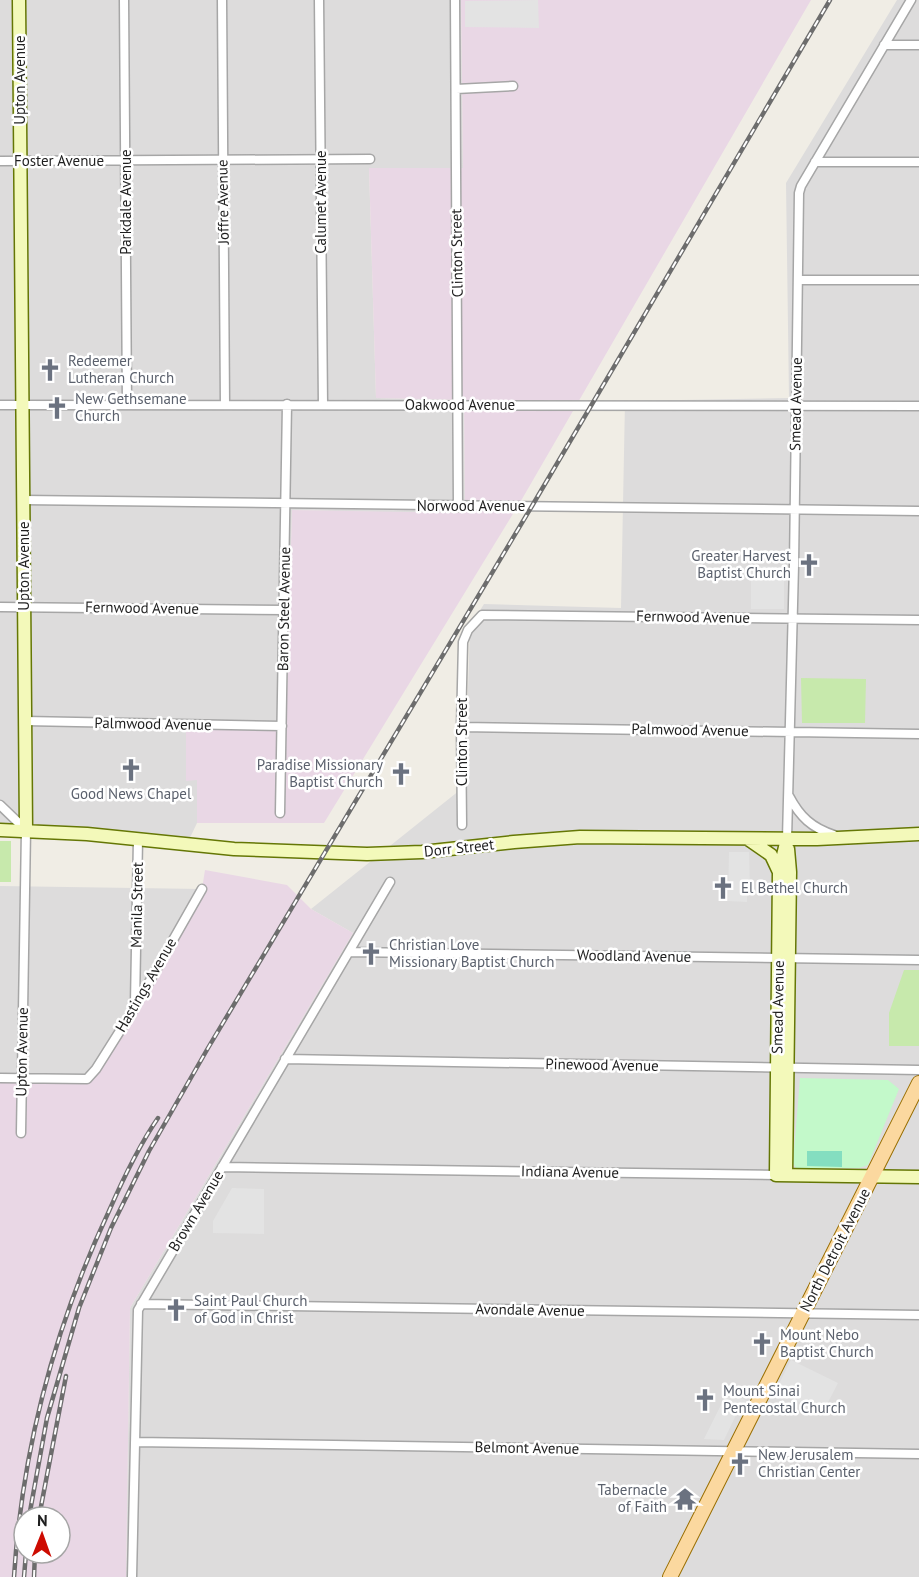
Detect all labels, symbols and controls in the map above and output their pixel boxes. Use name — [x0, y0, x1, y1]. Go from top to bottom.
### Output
street label: Upton Avenue — [10, 35, 29, 125]
street label: Parkdale Avenue — [116, 149, 135, 255]
street label: Calumet Avenue — [311, 150, 330, 254]
street label: Foster Avenue — [14, 151, 104, 170]
street label: Joffre Avenue — [212, 159, 233, 246]
street label: Clinton Street — [446, 209, 467, 297]
place label: Redeemer Lutheran Church — [68, 351, 174, 387]
church icon: Redeemer Lutheran Church — [37, 357, 63, 383]
street label: Smead Avenue — [785, 357, 806, 451]
place label: New Gethsemane Church — [75, 389, 187, 425]
church icon: New Gethsemane Church — [44, 395, 70, 421]
street label: Oakwood Avenue — [405, 395, 515, 414]
street label: Norwood Avenue — [417, 496, 525, 515]
street label: Upton Avenue — [14, 521, 33, 611]
place label: Greater Harvest Baptist Church — [691, 546, 791, 582]
street label: Baron Steel Avenue — [273, 547, 294, 671]
church icon: Greater Harvest Baptist Church — [796, 552, 822, 578]
street label: Fernwood Avenue — [85, 597, 199, 618]
street label: Fernwood Avenue — [636, 606, 750, 627]
street label: Clinton Street — [452, 698, 471, 786]
street label: Palmwood Avenue — [94, 713, 212, 734]
street label: Palmwood Avenue — [631, 719, 749, 740]
place label: Paradise Missionary Baptist Church — [257, 755, 383, 791]
church icon: Good News Chapel — [118, 757, 144, 783]
church icon: Paradise Missionary Baptist Church — [388, 761, 414, 787]
place label: Good News Chapel — [71, 784, 192, 803]
street label: Dorr Street — [423, 834, 495, 861]
street label: Manila Street — [126, 862, 147, 948]
church icon: El Bethel Church — [710, 875, 736, 901]
place label: El Bethel Church — [741, 878, 848, 897]
street label: Hastings Avenue — [111, 934, 180, 1035]
place label: Christian Love Missionary Baptist Church — [389, 935, 555, 971]
church icon: Christian Love Missionary Baptist Church — [358, 941, 384, 967]
street label: Woodland Avenue — [577, 945, 691, 966]
street label: Smead Avenue — [767, 960, 788, 1054]
street label: Upton Avenue — [11, 1007, 32, 1097]
street label: Pinewood Avenue — [545, 1054, 659, 1075]
street label: Indiana Avenue — [521, 1161, 619, 1182]
street label: Brown Avenue — [164, 1167, 227, 1255]
street label: North Detroit Avenue — [795, 1185, 874, 1315]
place label: Saint Paul Church of God in Christ — [194, 1291, 307, 1327]
church icon: Saint Paul Church of God in Christ — [163, 1297, 189, 1323]
street label: Avondale Avenue — [475, 1299, 585, 1320]
place label: Mount Nebo Baptist Church — [780, 1325, 874, 1361]
church icon: Mount Nebo Baptist Church — [749, 1331, 775, 1357]
place label: Mount Sinai Pentecostal Church — [723, 1381, 846, 1417]
church icon: Mount Sinai Pentecostal Church — [692, 1387, 718, 1413]
street label: Belmont Avenue — [475, 1437, 579, 1458]
place label: New Jerusalem Christian Center — [758, 1445, 860, 1481]
church icon: New Jerusalem Christian Center — [727, 1451, 753, 1477]
place label: Tabernacle of Faith — [598, 1480, 667, 1516]
temple icon: Tabernacle of Faith — [672, 1486, 698, 1512]
north arrow — [12, 1505, 72, 1565]
text: N — [37, 1510, 48, 1530]

